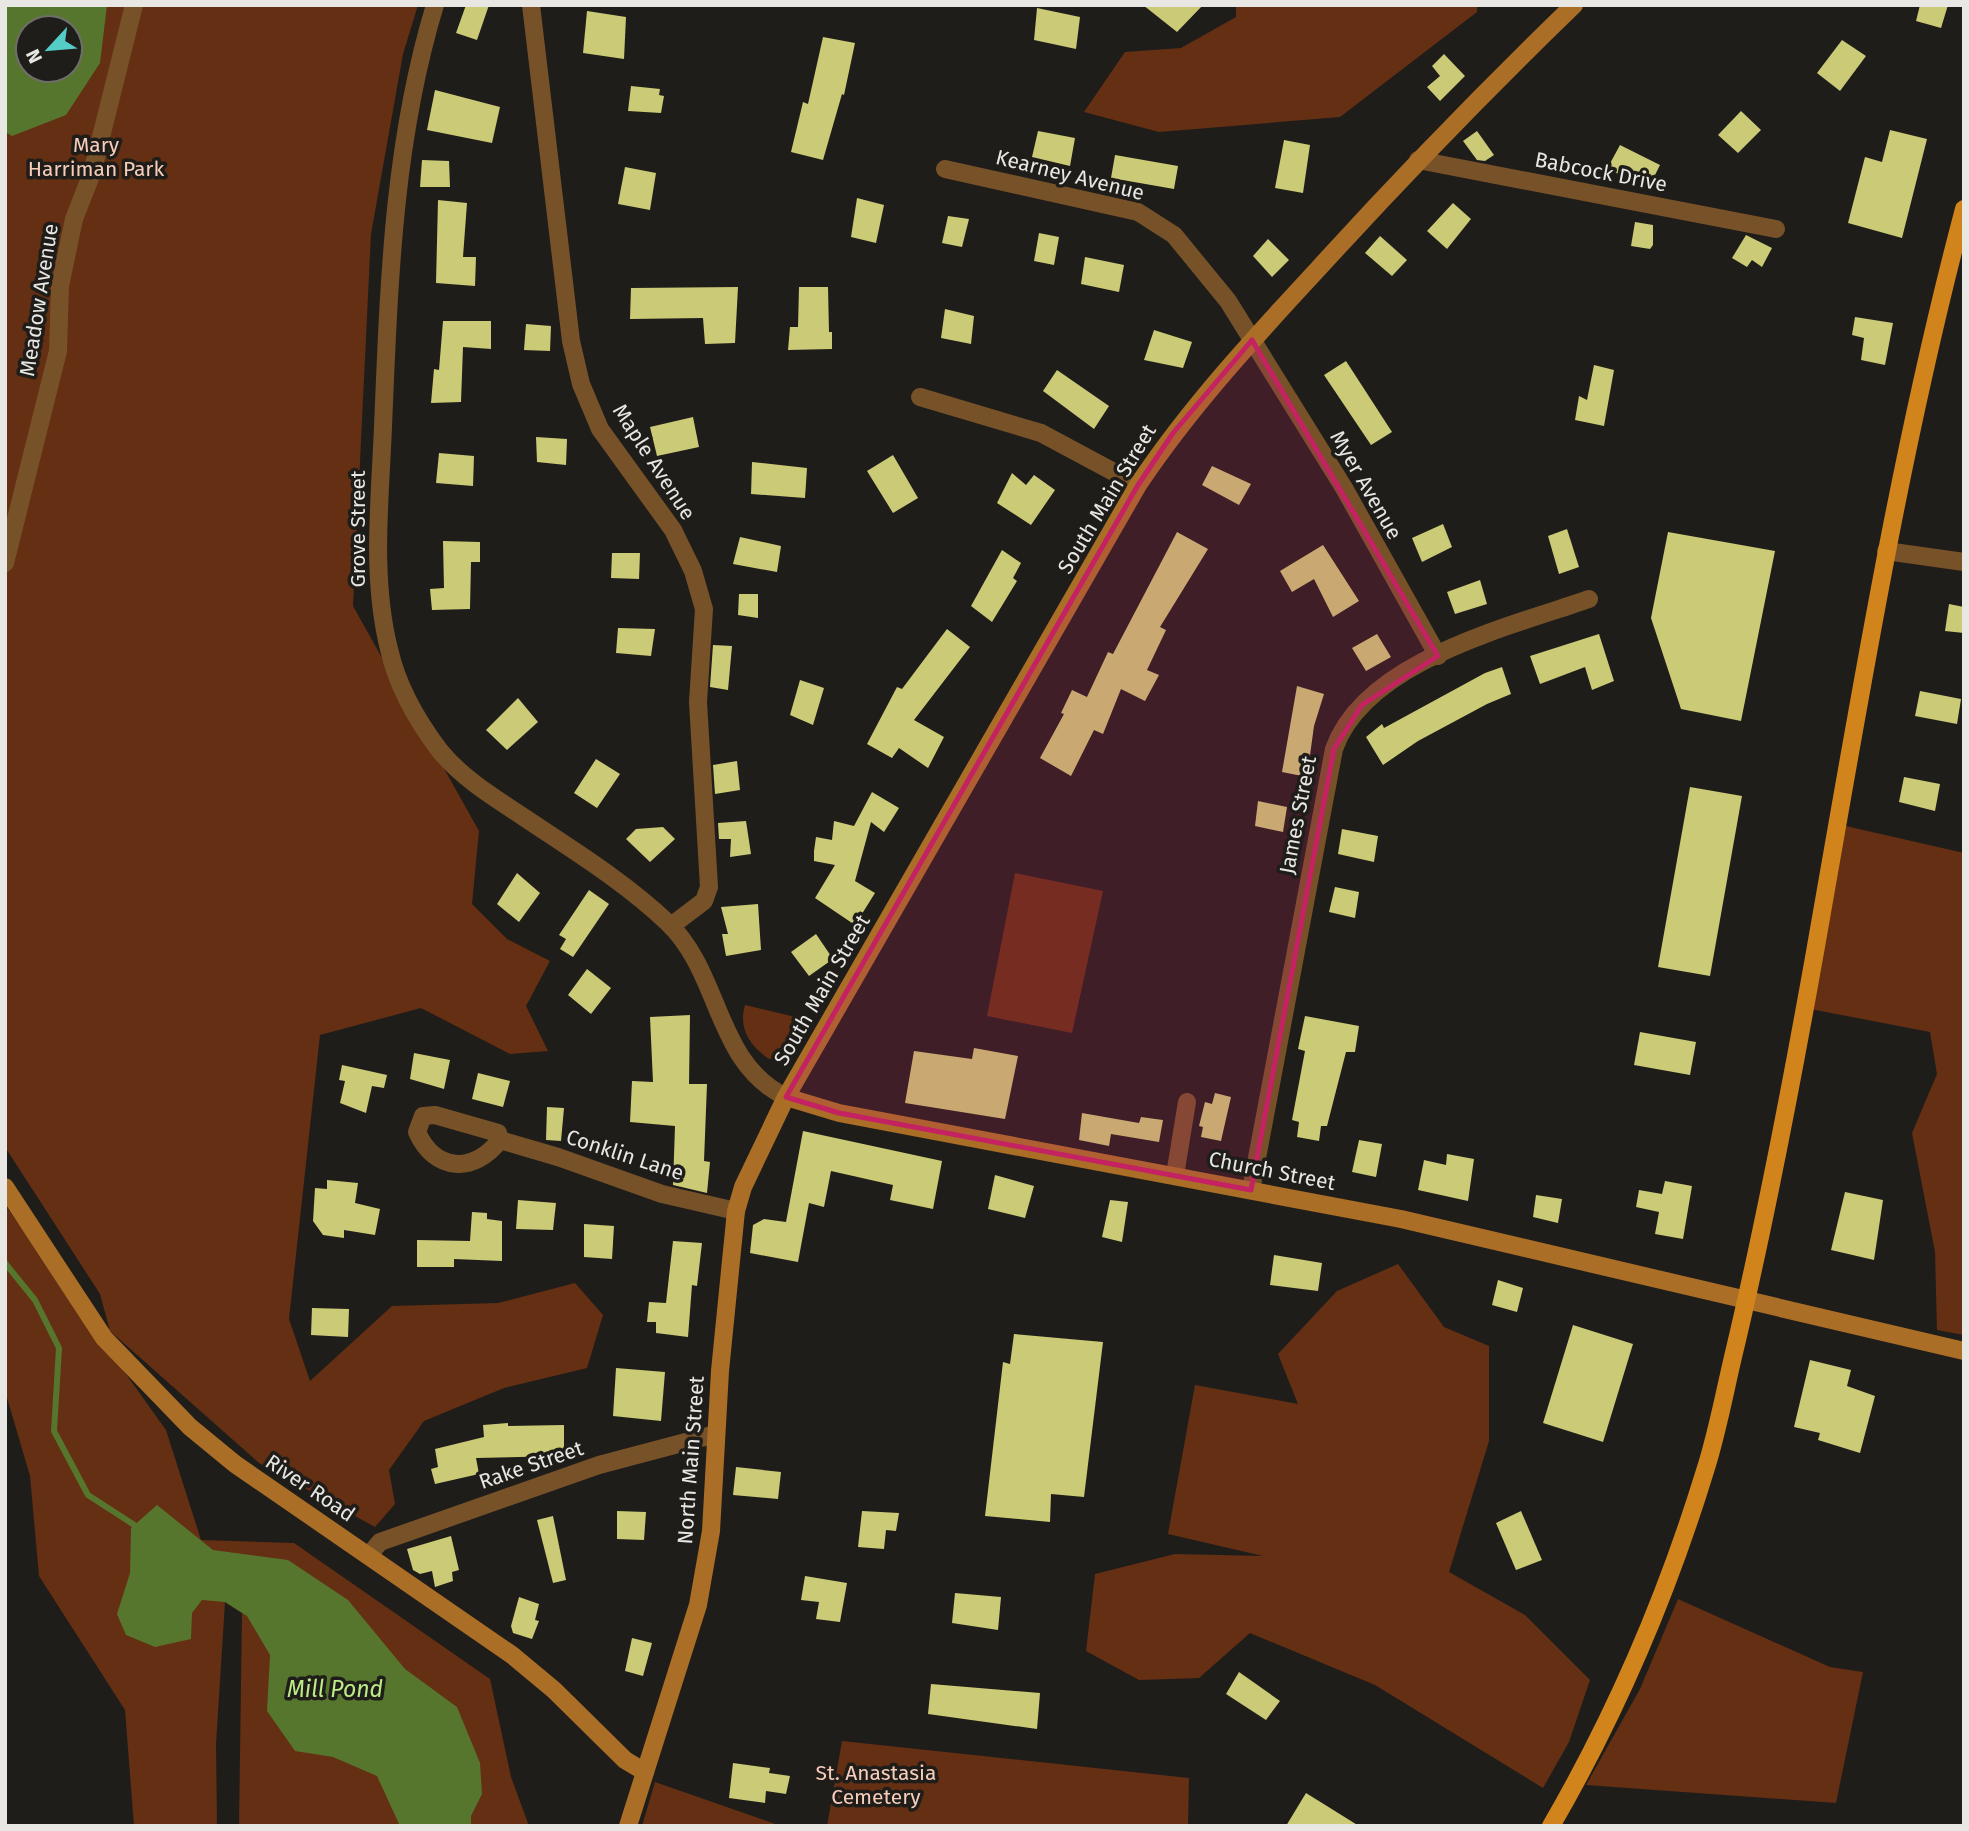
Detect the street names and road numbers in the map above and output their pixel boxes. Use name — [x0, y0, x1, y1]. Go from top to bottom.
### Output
street label: Kearney Avenue — [993, 144, 1147, 206]
street label: Babcock Drive — [1533, 146, 1669, 198]
street label: Meadow Avenue — [14, 222, 64, 378]
street label: Maple Avenue — [607, 399, 701, 525]
street label: South Main Street — [1052, 419, 1162, 579]
street label: Myer Avenue — [1324, 426, 1408, 544]
street label: Grove Street — [345, 470, 371, 588]
street label: James Street — [1274, 753, 1322, 876]
street label: South Main Street — [768, 910, 876, 1070]
street label: Conklin Lane — [563, 1124, 687, 1186]
street label: Church Street — [1206, 1146, 1338, 1196]
street label: North Main Street — [672, 1375, 710, 1545]
street label: Rake Street — [475, 1435, 587, 1495]
street label: River Road — [260, 1449, 360, 1527]

